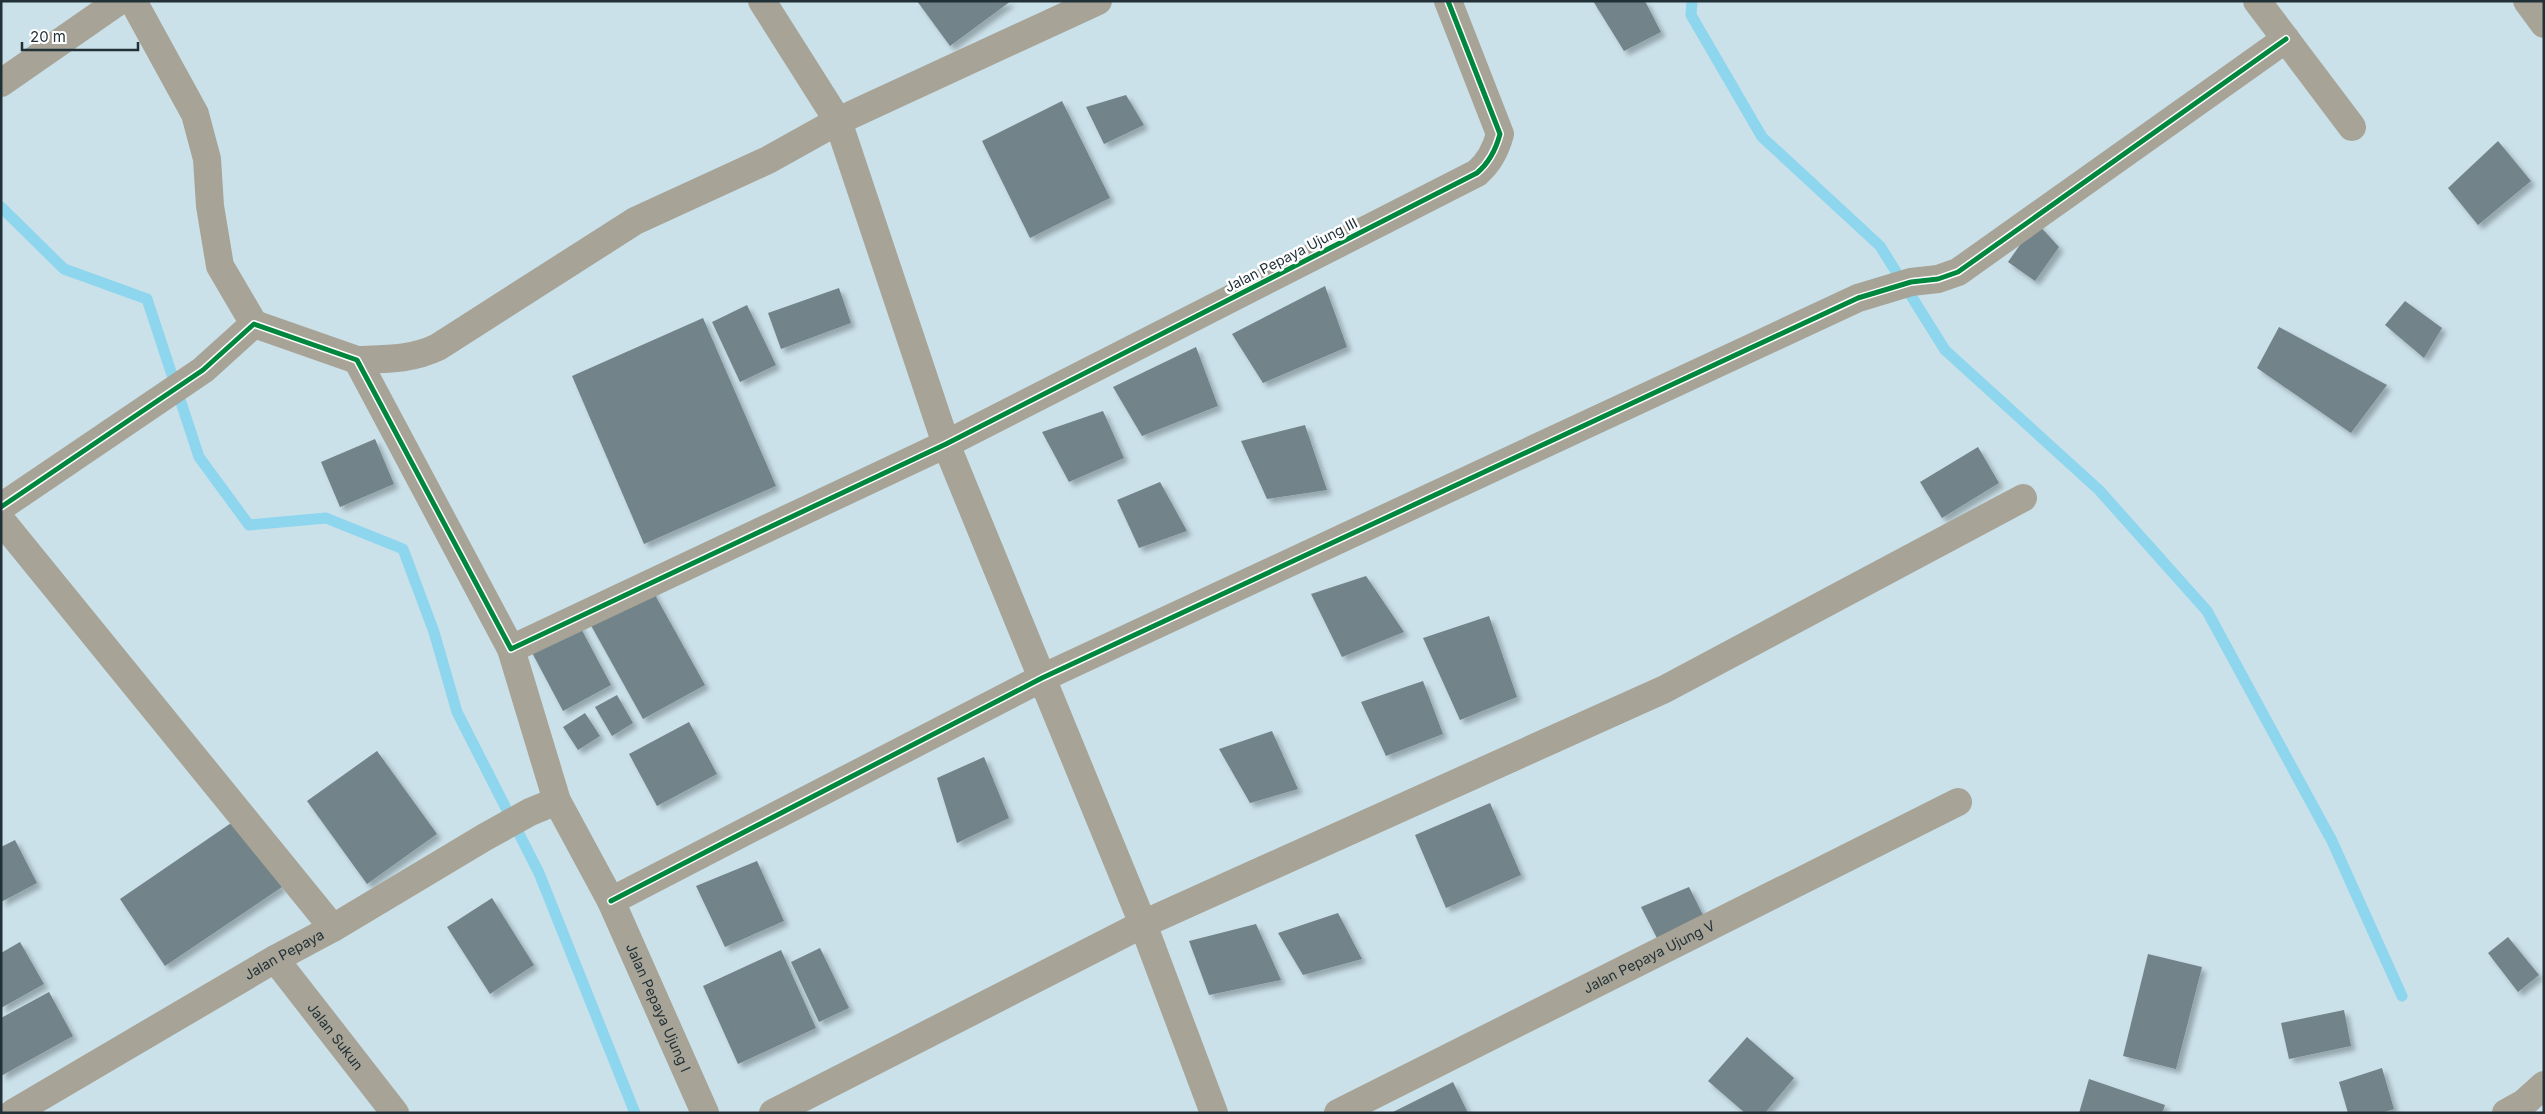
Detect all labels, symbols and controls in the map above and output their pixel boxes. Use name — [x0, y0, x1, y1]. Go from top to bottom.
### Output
scale bar — [22, 20, 139, 52]
text: 20 m — [30, 27, 66, 46]
street label: Jalan Pepaya Ujung III — [1222, 214, 1360, 295]
street label: Jalan Pepaya Ujung V — [1580, 916, 1718, 997]
street label: Jalan Pepaya — [241, 925, 327, 983]
street label: Jalan Pepaya Ujung I — [623, 940, 695, 1074]
street label: Jalan Sukun — [304, 999, 367, 1073]

